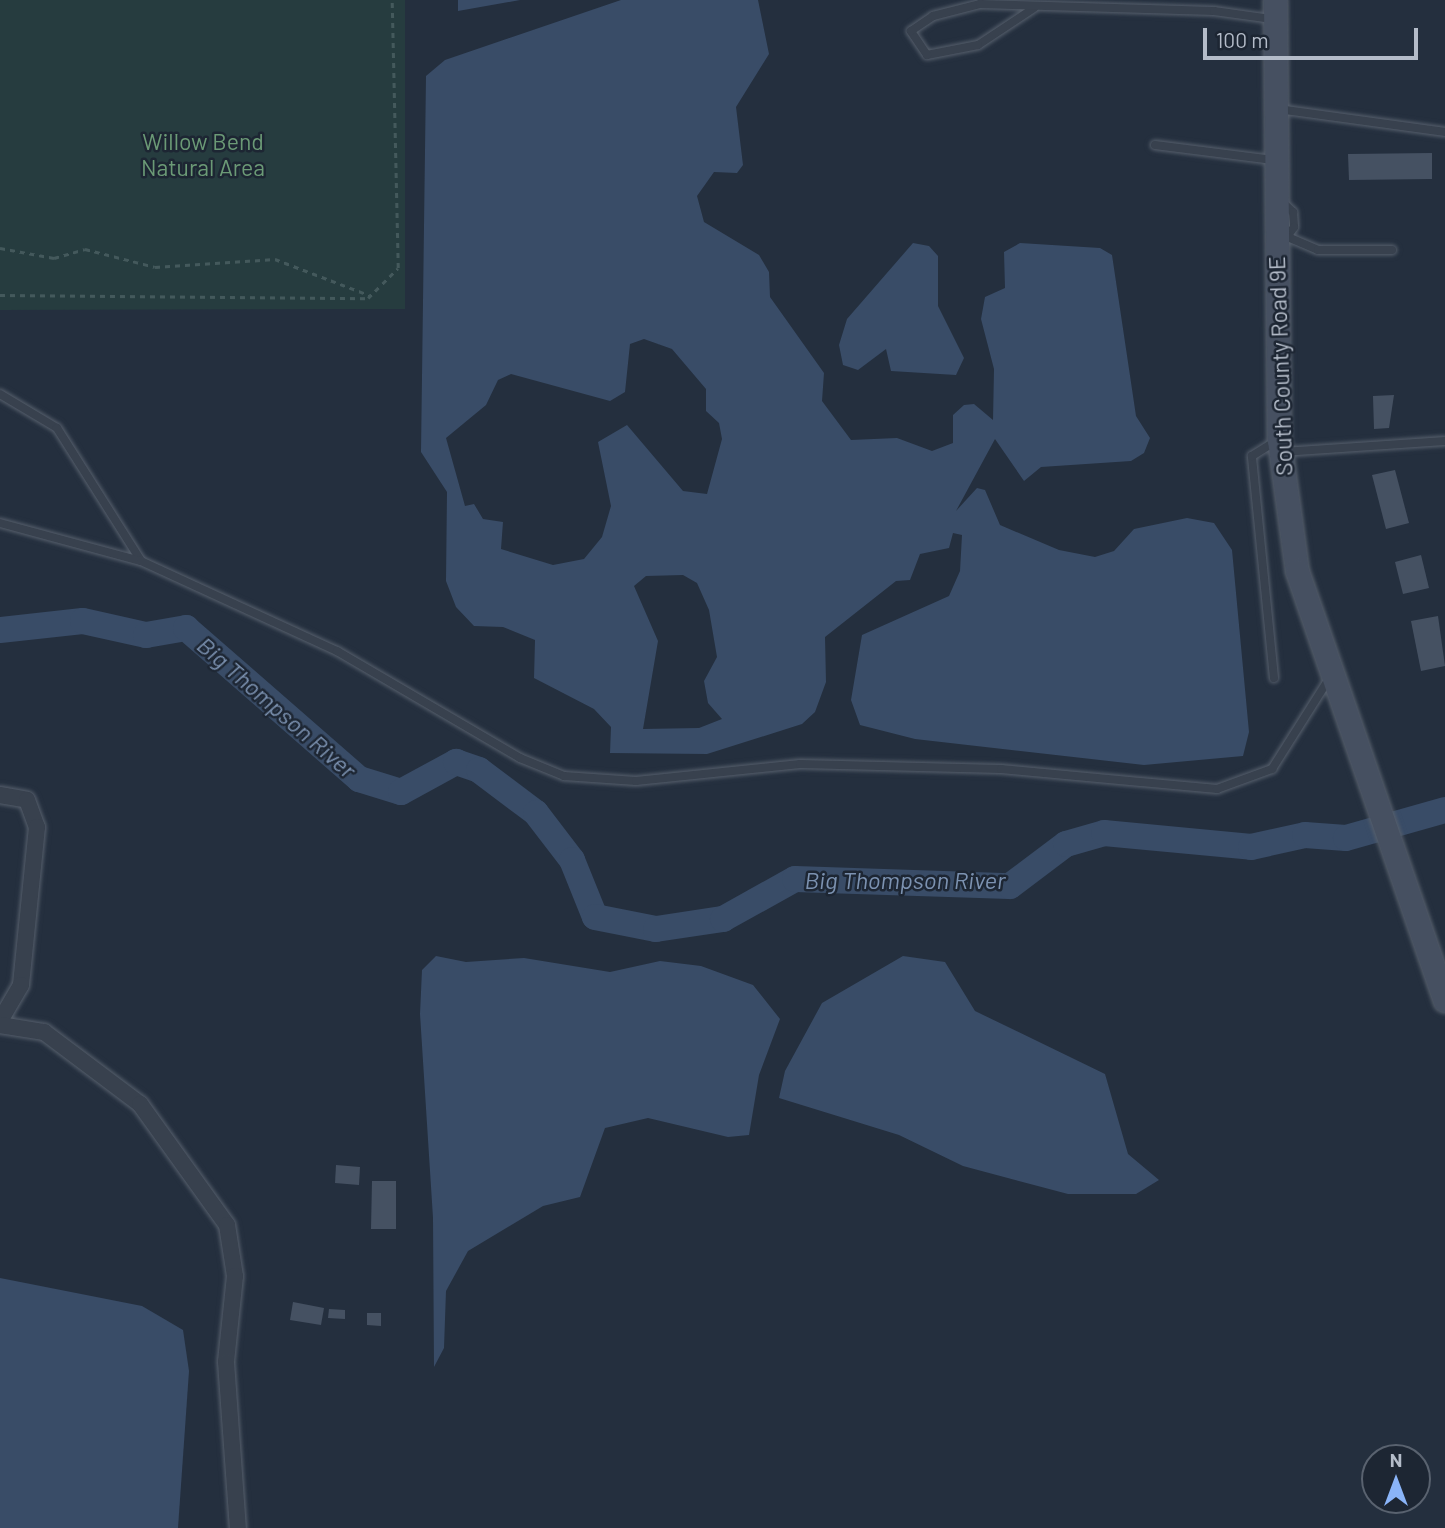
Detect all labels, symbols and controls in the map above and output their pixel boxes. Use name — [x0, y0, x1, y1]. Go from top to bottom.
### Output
scale bar — [1207, 14, 1422, 58]
text: 100 m — [1216, 27, 1269, 52]
park label: Willow Bend Natural Area — [141, 127, 265, 181]
street label: South County Road 9E — [1262, 256, 1298, 476]
water label: Big Thompson River — [192, 630, 362, 784]
water label: Big Thompson River — [805, 866, 1005, 894]
north arrow — [1361, 1444, 1431, 1514]
text: N — [1390, 1448, 1402, 1471]

